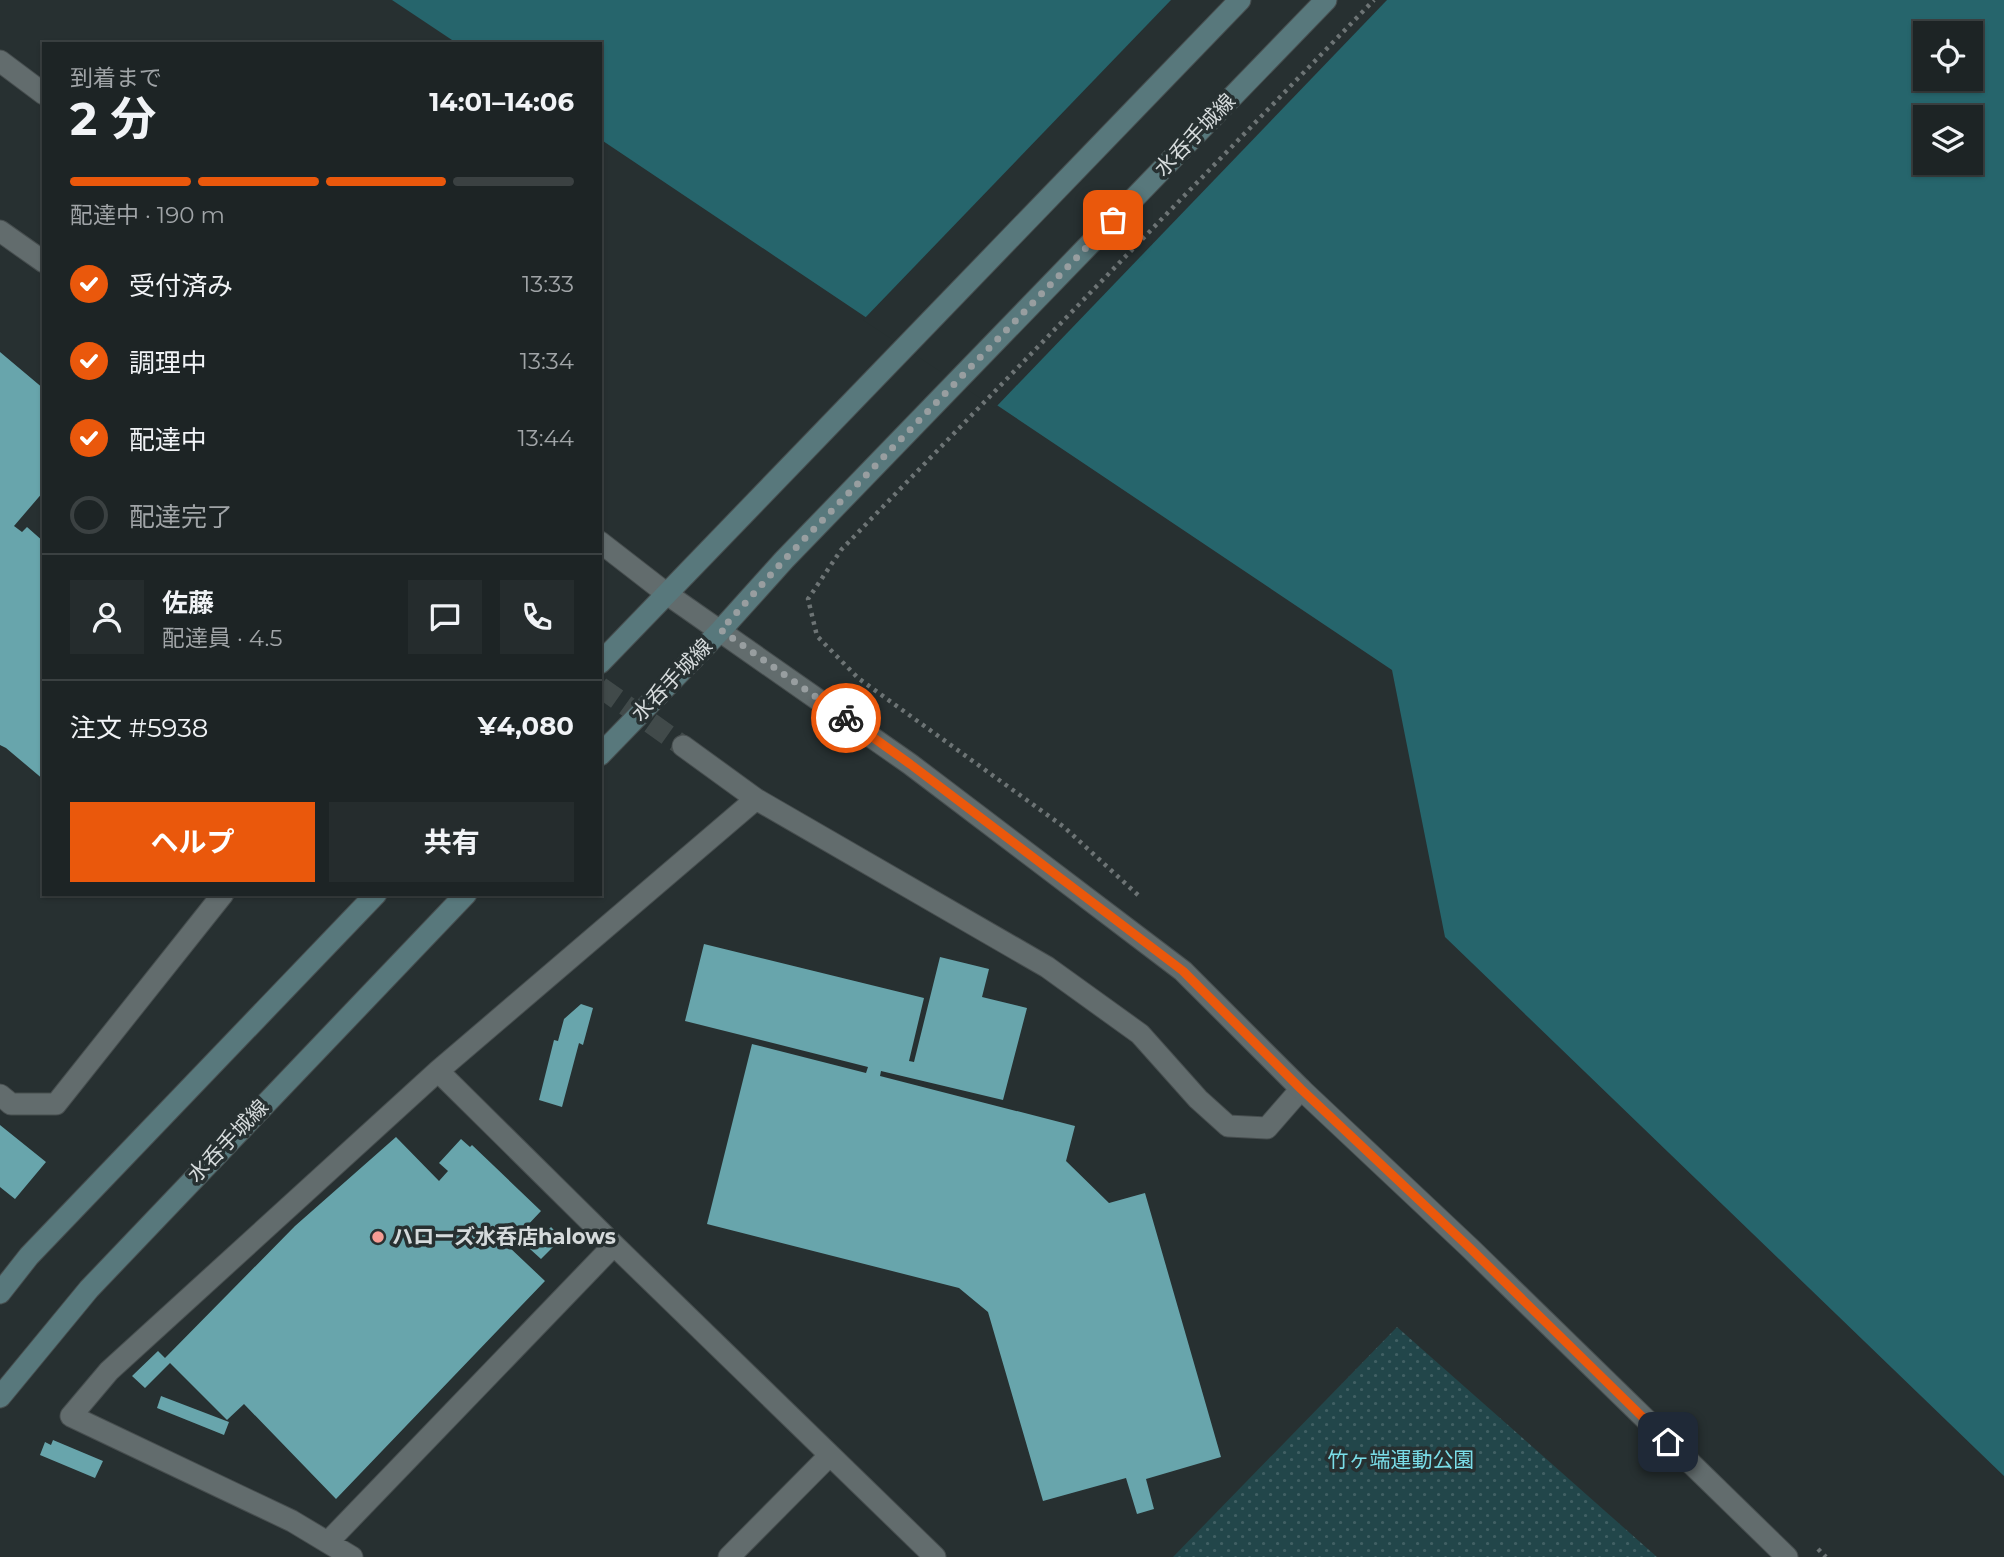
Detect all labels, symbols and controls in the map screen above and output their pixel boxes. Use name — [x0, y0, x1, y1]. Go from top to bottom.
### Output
map controls — [1913, 21, 1983, 175]
button: locate — [1913, 21, 1983, 91]
text: 到着まで — [70, 64, 162, 92]
text: 14:01–14:06 — [429, 86, 574, 118]
street label: 水呑手城線 — [1149, 88, 1240, 181]
text: 2 分 — [70, 90, 156, 147]
button: layers — [1913, 105, 1983, 175]
pin — [1083, 190, 1143, 250]
text: 配達中 · 190 m — [70, 201, 225, 229]
icon: bag — [1094, 201, 1132, 239]
icon: check — [70, 265, 108, 303]
text: 受付済み — [129, 270, 233, 302]
text: 13:33 — [522, 270, 574, 298]
icon: check — [70, 342, 108, 380]
text: 調理中 — [129, 347, 207, 379]
text: 13:34 — [520, 347, 574, 375]
icon: check — [70, 419, 108, 457]
text: 配達中 — [129, 424, 207, 456]
text: 13:44 — [517, 424, 574, 452]
text: 配達完了 — [129, 501, 233, 533]
button: person — [70, 580, 144, 654]
button: chat — [408, 580, 482, 654]
button: phone — [500, 580, 574, 654]
text: 佐藤 — [162, 587, 214, 619]
text: 配達員 · 4.5 — [162, 624, 282, 652]
street label: 水呑手城線 — [626, 633, 717, 726]
courier — [811, 683, 881, 753]
icon: bike — [827, 699, 865, 737]
text: ¥4,080 — [478, 710, 574, 742]
text: 注文 #5938 — [70, 712, 208, 744]
button: ヘルプ — [70, 802, 315, 882]
button: 共有 — [329, 802, 574, 882]
street label: 水呑手城線 — [182, 1094, 273, 1187]
place label: ハローズ水呑店halows — [392, 1224, 616, 1249]
marker: ハローズ水呑店halows — [370, 1229, 386, 1245]
pin — [1638, 1412, 1698, 1472]
icon: home — [1649, 1423, 1687, 1461]
park label: 竹ヶ端運動公園 — [1328, 1447, 1475, 1472]

